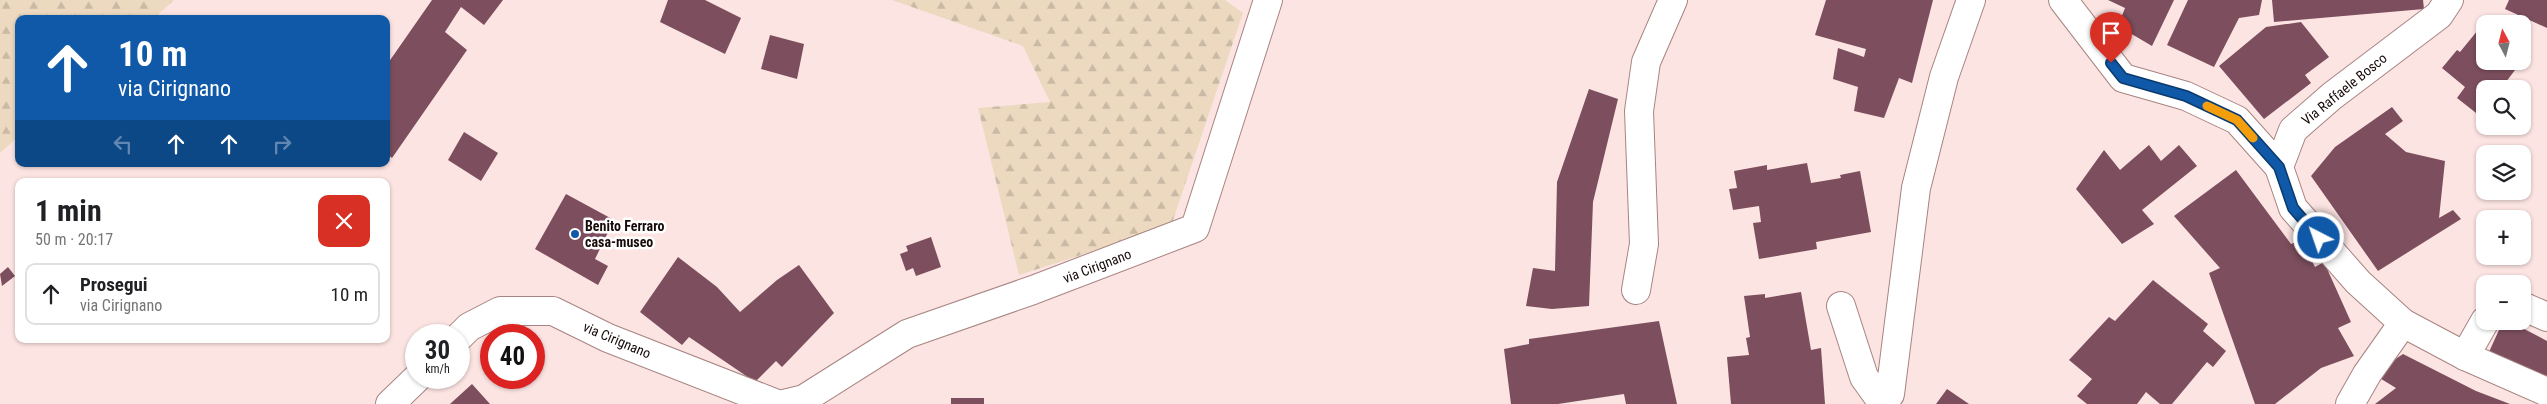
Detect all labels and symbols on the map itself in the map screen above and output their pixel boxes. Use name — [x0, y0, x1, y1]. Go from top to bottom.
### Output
pin — [2090, 12, 2132, 63]
north arrow — [2476, 15, 2531, 70]
street label: Via Raffaele Bosco — [2298, 50, 2390, 128]
position arrow — [2292, 211, 2344, 263]
place label: Benito Ferraro casa-museo — [585, 218, 665, 250]
marker: Benito Ferraro casa-museo — [569, 228, 581, 240]
street label: via Cirignano — [1061, 246, 1133, 286]
street label: via Cirignano — [581, 319, 653, 361]
speed limit sign: 40 — [480, 324, 545, 389]

